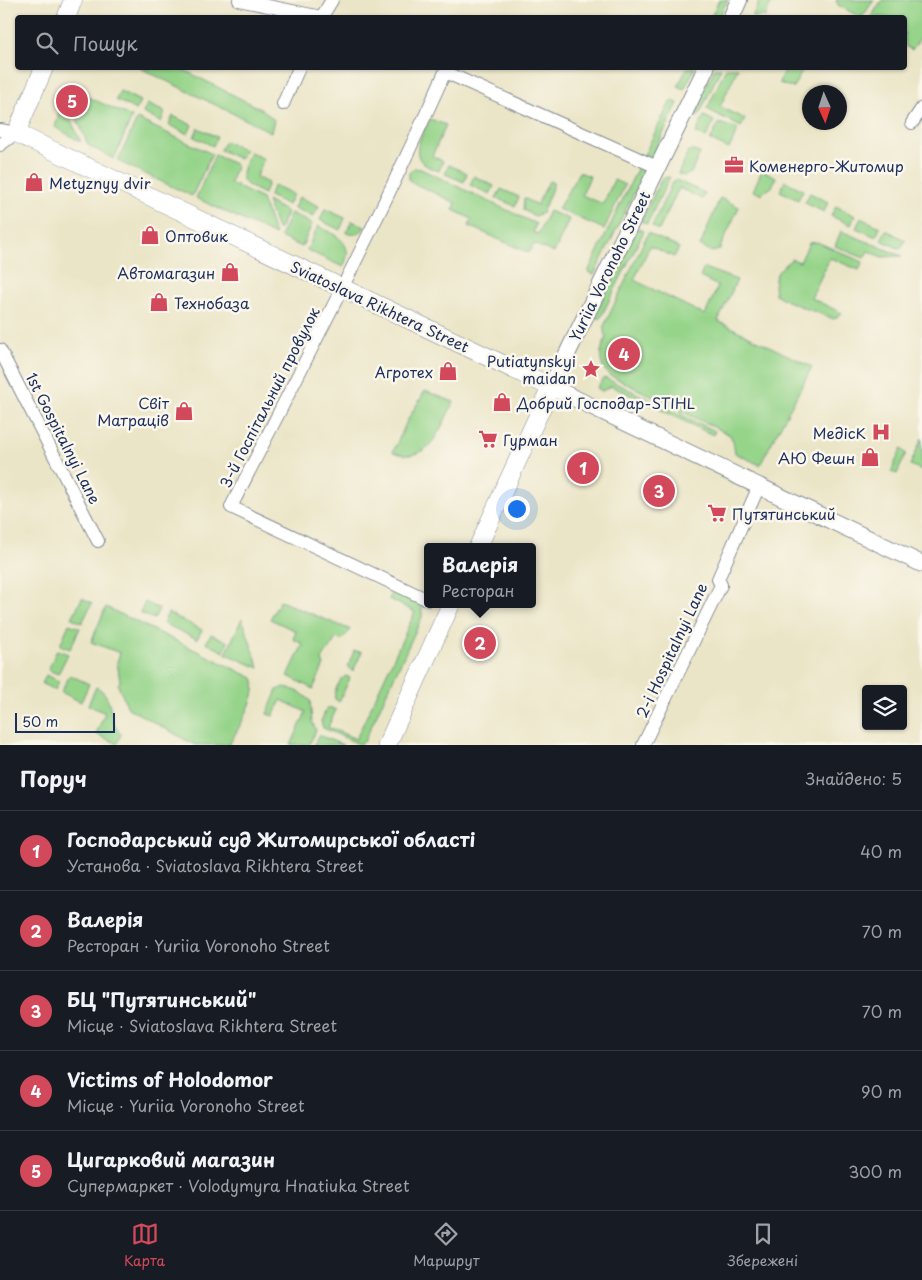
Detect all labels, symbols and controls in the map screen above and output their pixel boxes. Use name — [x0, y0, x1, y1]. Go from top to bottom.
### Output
search box — [15, 15, 907, 70]
icon: search — [33, 29, 61, 57]
text: Пошук — [73, 29, 138, 57]
pin: 5 — [56, 82, 88, 120]
north arrow — [802, 85, 847, 130]
office icon: Коменерго-Житомир — [723, 154, 745, 176]
place label: Коменерго-Житомир — [749, 154, 904, 177]
shop icon: Metyznyy dvir — [23, 171, 45, 193]
place label: Metyznyy dvir — [49, 171, 151, 194]
street label: Yuriia Voronoho Street — [563, 187, 655, 345]
shop icon: Оптовик — [139, 224, 161, 246]
place label: Оптовик — [165, 224, 228, 247]
street label: Sviatoslava Rikhtera Street — [287, 254, 473, 358]
place label: Автомагазин — [117, 261, 215, 284]
shop icon: Автомагазин — [219, 261, 241, 283]
shop icon: Технобаза — [148, 291, 170, 313]
place label: Технобаза — [174, 291, 250, 314]
street label: 3-й Госпітальний провулок — [213, 302, 325, 491]
pin: 4 — [608, 335, 640, 373]
place label: Putiatynskyi maidan — [487, 349, 576, 389]
place icon: Putiatynskyi maidan — [580, 358, 602, 380]
place label: Агротех — [375, 360, 433, 383]
shop icon: Агротех — [437, 360, 459, 382]
street label: 1st Gospitalnyi Lane — [21, 368, 107, 508]
place label: Світ Матраців — [97, 391, 170, 431]
shop icon: Добрий Господар-STIHL — [491, 391, 513, 413]
place label: Добрий Господар-STIHL — [516, 391, 696, 414]
shop icon: Світ Матраців — [173, 400, 195, 422]
place label: МедісК — [813, 421, 866, 444]
hospital icon: МедісК — [870, 421, 892, 443]
supermarket icon: Гурман — [477, 428, 499, 450]
place label: Гурман — [503, 428, 558, 451]
place label: АЮ Фешн — [778, 446, 855, 469]
shop icon: АЮ Фешн — [859, 446, 881, 468]
pin: 1 — [567, 449, 599, 487]
pin: 3 — [643, 472, 675, 510]
your location — [504, 496, 530, 522]
supermarket icon: Путятинський — [706, 502, 728, 524]
place label: Путятинський — [732, 502, 836, 525]
popup — [424, 543, 536, 608]
text: Валерія — [442, 550, 518, 578]
text: Ресторан — [442, 578, 514, 602]
street label: 2-i Hospitalnyi Lane — [630, 579, 712, 721]
pin: 2 — [464, 624, 496, 662]
map controls — [862, 685, 907, 730]
button: layers — [862, 685, 907, 730]
scale bar — [15, 710, 115, 733]
text: 50 m — [22, 711, 58, 732]
text: Поруч — [20, 762, 87, 794]
text: Знайдено: 5 — [806, 766, 902, 790]
text: Господарський суд Житомирської області — [67, 825, 475, 853]
text: 1 — [32, 839, 40, 863]
text: 40 m — [860, 839, 902, 863]
text: Установа · Sviatoslava Rikhtera Street — [67, 853, 363, 877]
text: Валерія — [67, 905, 143, 933]
text: 2 — [30, 919, 42, 943]
text: 70 m — [862, 919, 902, 943]
text: Ресторан · Yuriia Voronoho Street — [67, 933, 330, 957]
text: БЦ "Путятинський" — [67, 985, 256, 1013]
text: 3 — [31, 999, 41, 1023]
text: 70 m — [862, 999, 902, 1023]
text: Місце · Sviatoslava Rikhtera Street — [67, 1013, 337, 1037]
text: Victims of Holodomor — [67, 1065, 273, 1093]
text: 4 — [31, 1079, 41, 1103]
text: 90 m — [861, 1079, 902, 1103]
text: Місце · Yuriia Voronoho Street — [67, 1093, 305, 1117]
text: Цигарковий магазин — [67, 1145, 275, 1173]
text: 5 — [31, 1159, 41, 1183]
text: 300 m — [848, 1159, 902, 1183]
text: Супермаркет · Volodymyra Hnatiuka Street — [67, 1173, 410, 1197]
tab: Карта — [124, 1220, 165, 1271]
tab: Маршрут — [413, 1220, 479, 1271]
tab: Збережені — [728, 1220, 798, 1271]

